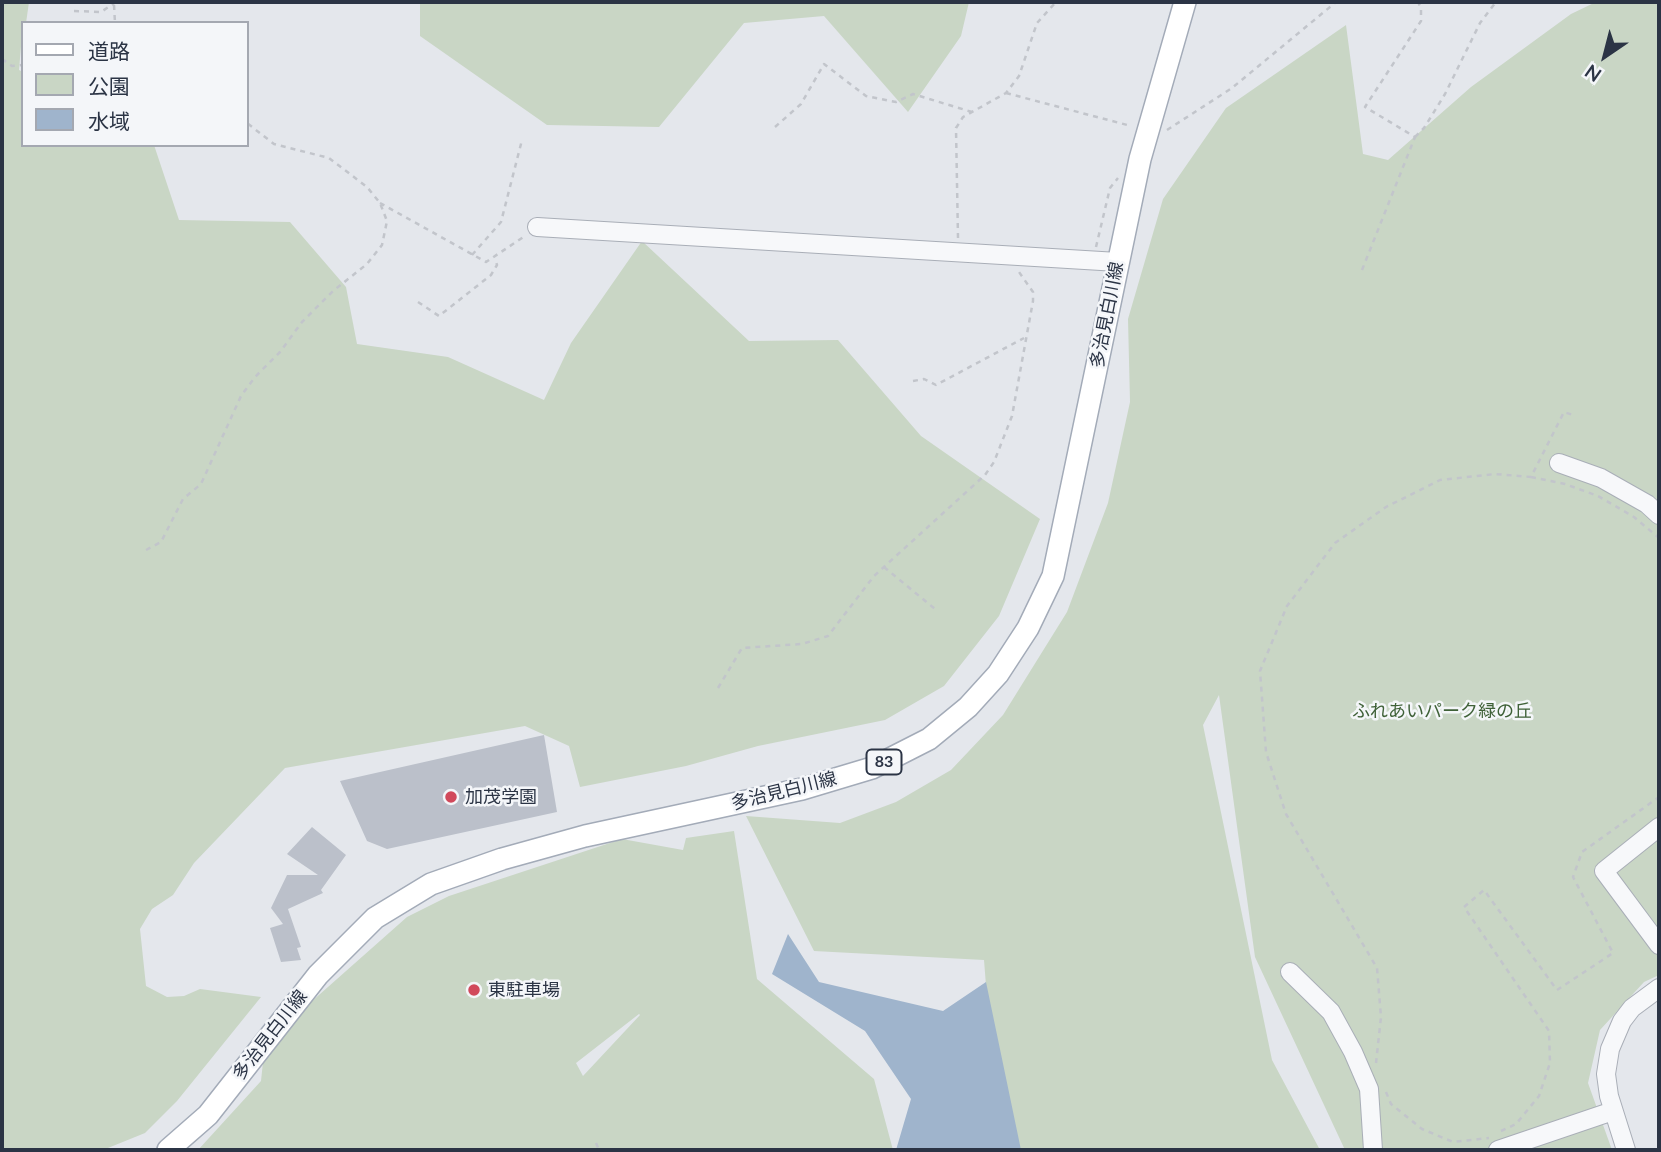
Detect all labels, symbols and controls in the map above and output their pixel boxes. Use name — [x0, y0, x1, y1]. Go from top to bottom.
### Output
legend — [21, 21, 248, 147]
north arrow — [1570, 21, 1640, 91]
text: 道路 — [88, 38, 130, 63]
text: N — [1580, 60, 1605, 87]
text: 公園 — [88, 73, 130, 98]
text: 水域 — [88, 108, 130, 133]
street label: 多治見白川線 — [1086, 260, 1128, 370]
park label: ふれあいパーク緑の丘 — [1352, 700, 1532, 722]
road number: 83 — [866, 750, 902, 775]
street label: 多治見白川線 — [729, 767, 839, 815]
place label: 加茂学園 — [465, 786, 537, 808]
marker: 加茂学園 — [443, 789, 459, 805]
place label: 東駐車場 — [488, 979, 560, 1001]
marker: 東駐車場 — [466, 982, 482, 998]
street label: 多治見白川線 — [228, 986, 312, 1084]

